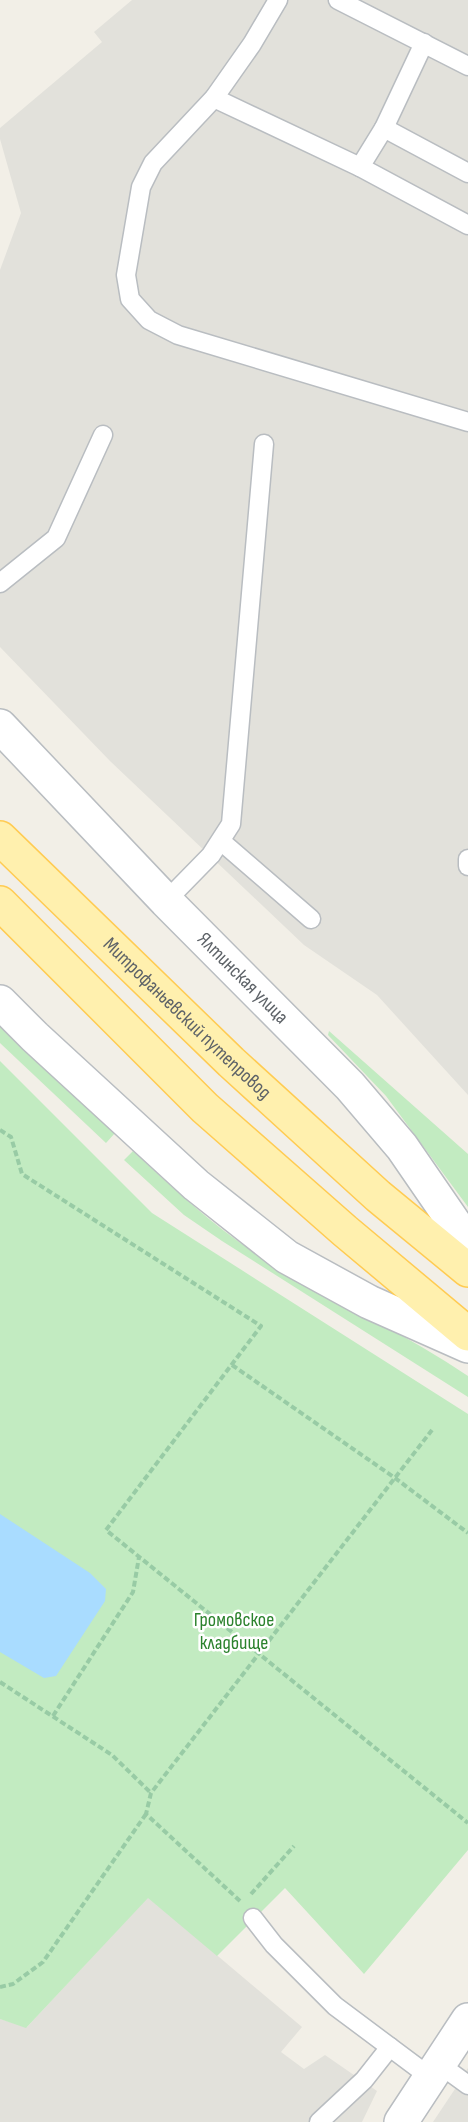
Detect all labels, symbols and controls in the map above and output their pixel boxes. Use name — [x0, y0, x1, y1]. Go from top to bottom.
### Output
street label: Ялтинская улица — [192, 927, 293, 1029]
street label: Митрофаньевский путепровод — [98, 933, 276, 1104]
park label: Громовское кладбище — [194, 1608, 274, 1655]

